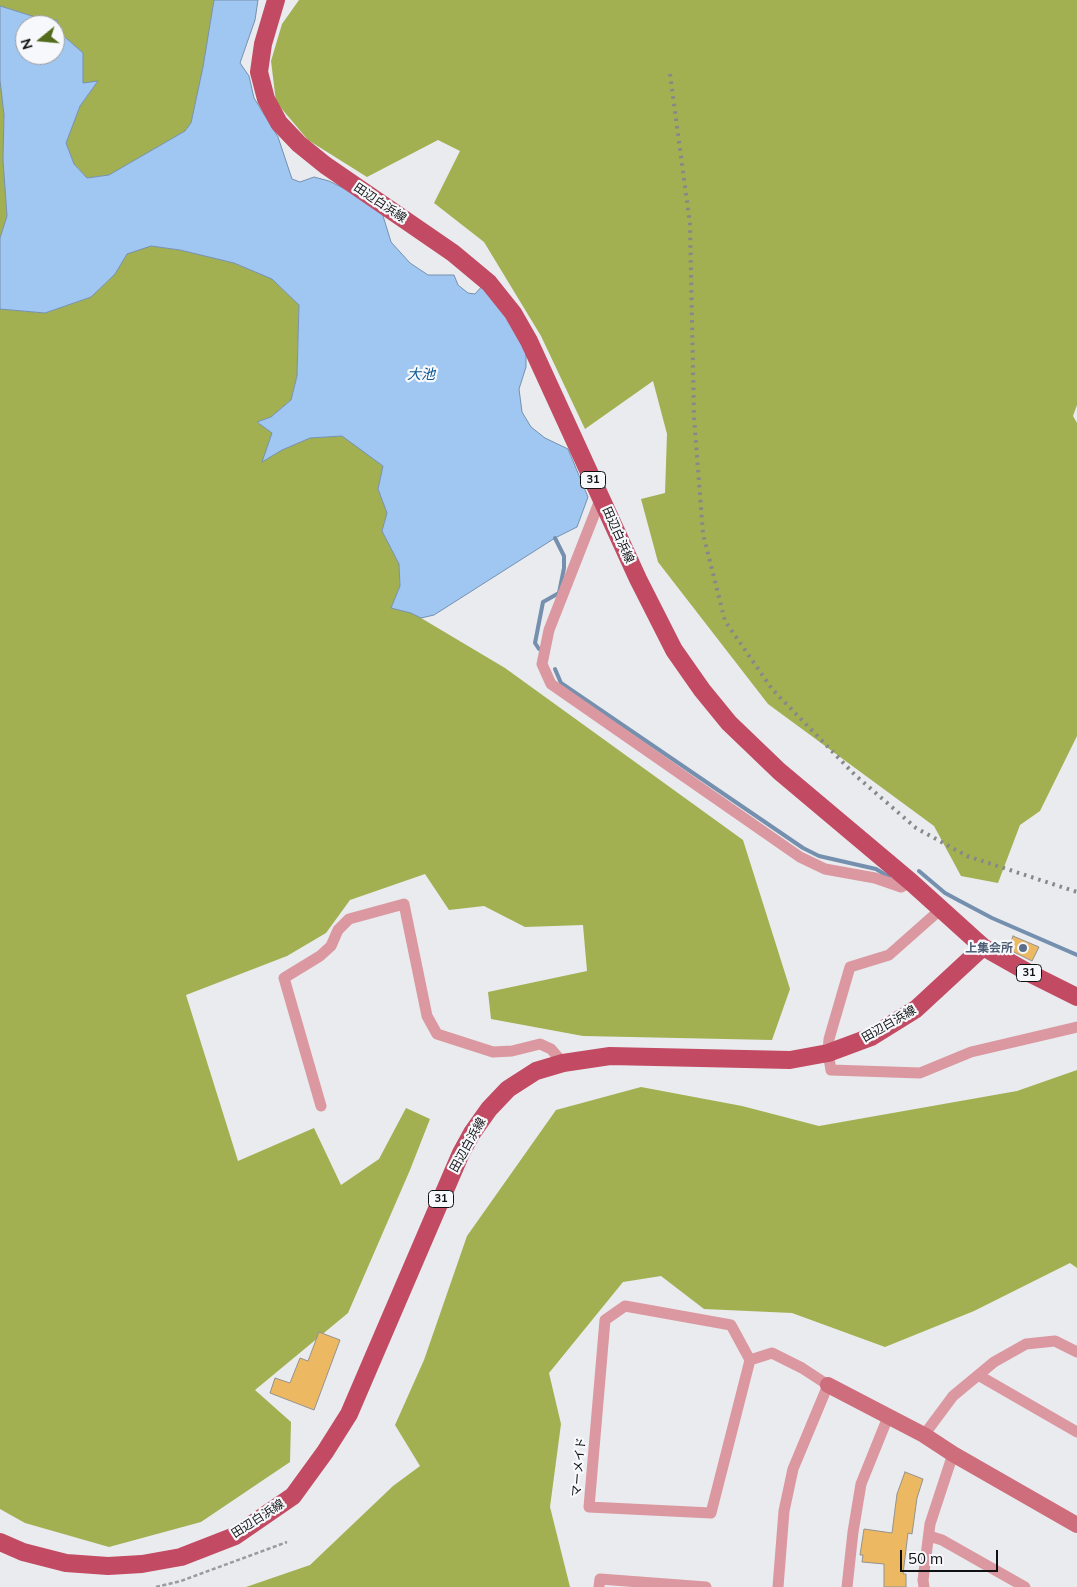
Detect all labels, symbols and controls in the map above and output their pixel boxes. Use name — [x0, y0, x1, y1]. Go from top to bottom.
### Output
north arrow — [15, 15, 65, 65]
text: N — [16, 36, 37, 52]
street label: 田辺白浜線 — [351, 180, 409, 226]
water label: 大池 — [407, 367, 435, 383]
road number: 31 — [580, 472, 606, 488]
street label: 田辺白浜線 — [599, 505, 637, 565]
place label: 上集会所 — [965, 941, 1013, 955]
marker: 上集会所 — [1017, 942, 1029, 954]
road number: 31 — [1016, 964, 1042, 981]
street label: 田辺白浜線 — [859, 1003, 919, 1045]
street label: 田辺白浜線 — [447, 1115, 489, 1175]
road number: 31 — [428, 1190, 454, 1208]
street label: マーメイド — [569, 1436, 589, 1498]
street label: 田辺白浜線 — [229, 1497, 287, 1541]
scale bar — [902, 1540, 1000, 1572]
text: 50 m — [908, 1549, 943, 1568]

